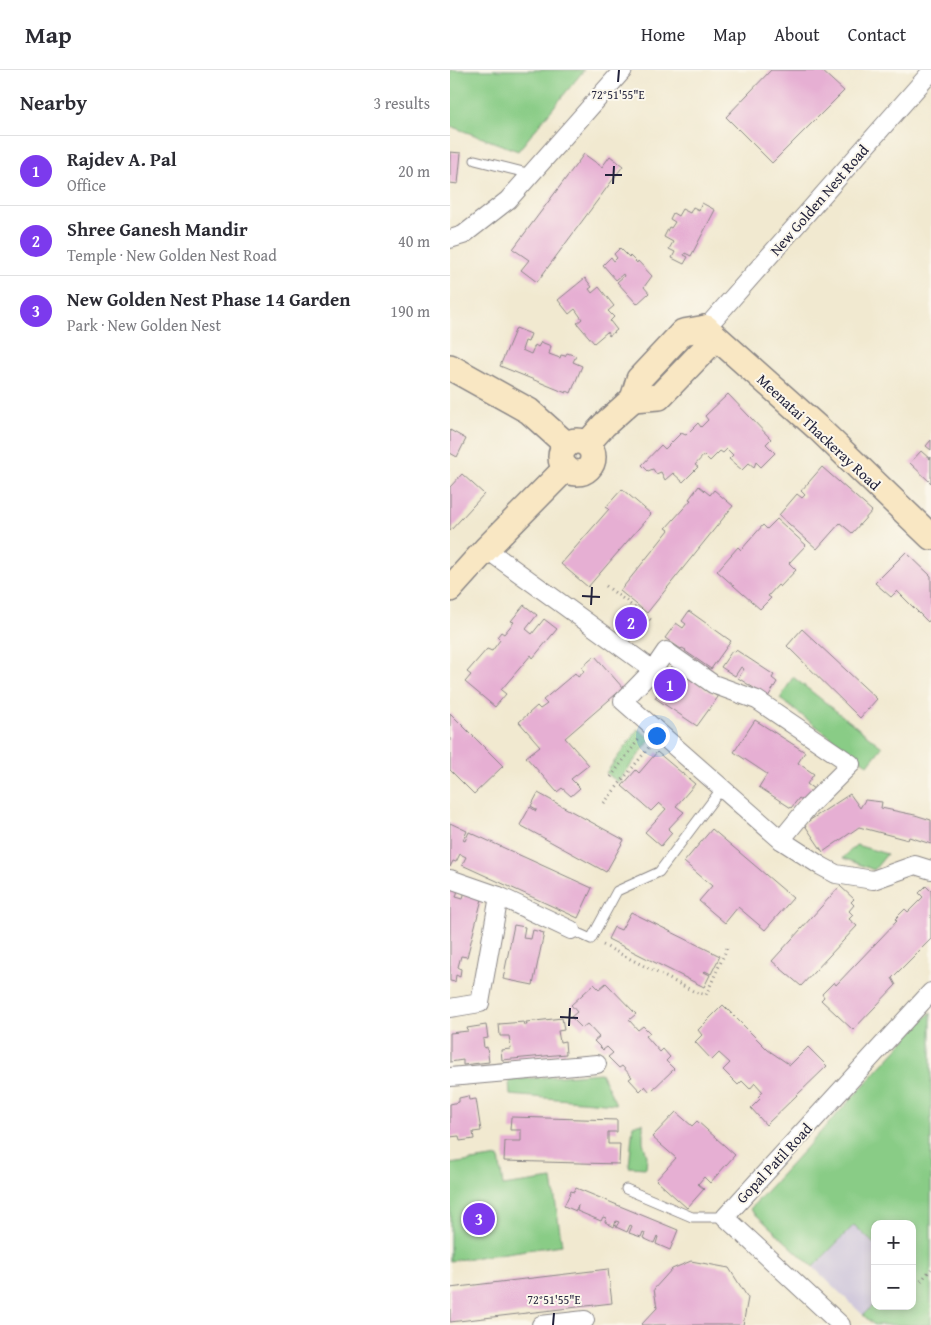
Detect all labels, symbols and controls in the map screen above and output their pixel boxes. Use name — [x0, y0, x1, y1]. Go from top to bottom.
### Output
text: Map — [25, 17, 72, 52]
text: Home — [641, 21, 685, 48]
text: Map — [713, 21, 746, 48]
text: About — [774, 21, 820, 48]
text: Contact — [848, 21, 906, 48]
text: 72°51'55"E — [591, 86, 645, 103]
text: Nearby — [20, 87, 87, 118]
text: 3 results — [373, 91, 430, 115]
street label: New Golden Nest Road — [765, 140, 873, 260]
text: Rajdev A. Pal — [67, 145, 177, 173]
text: 1 — [32, 159, 40, 183]
text: 20 m — [398, 159, 430, 183]
text: Office — [67, 173, 106, 197]
text: Shree Ganesh Mandir — [67, 215, 248, 243]
text: 2 — [32, 229, 40, 253]
text: 40 m — [398, 229, 430, 253]
text: Temple · New Golden Nest Road — [67, 243, 277, 267]
text: New Golden Nest Phase 14 Garden — [67, 285, 351, 313]
text: 3 — [32, 299, 40, 323]
text: 190 m — [390, 299, 430, 323]
text: Park · New Golden Nest — [67, 313, 221, 337]
street label: Meenatai Thackeray Road — [753, 369, 885, 495]
pin: 2 — [615, 604, 647, 642]
pin: 1 — [654, 666, 686, 704]
your location — [644, 723, 670, 749]
street label: Gopal Patil Road — [731, 1118, 817, 1208]
pin: 3 — [463, 1200, 495, 1238]
map controls — [871, 1220, 916, 1310]
button: + — [871, 1220, 916, 1265]
button: − — [871, 1265, 916, 1310]
text: 72°51'55"E — [527, 1291, 581, 1308]

